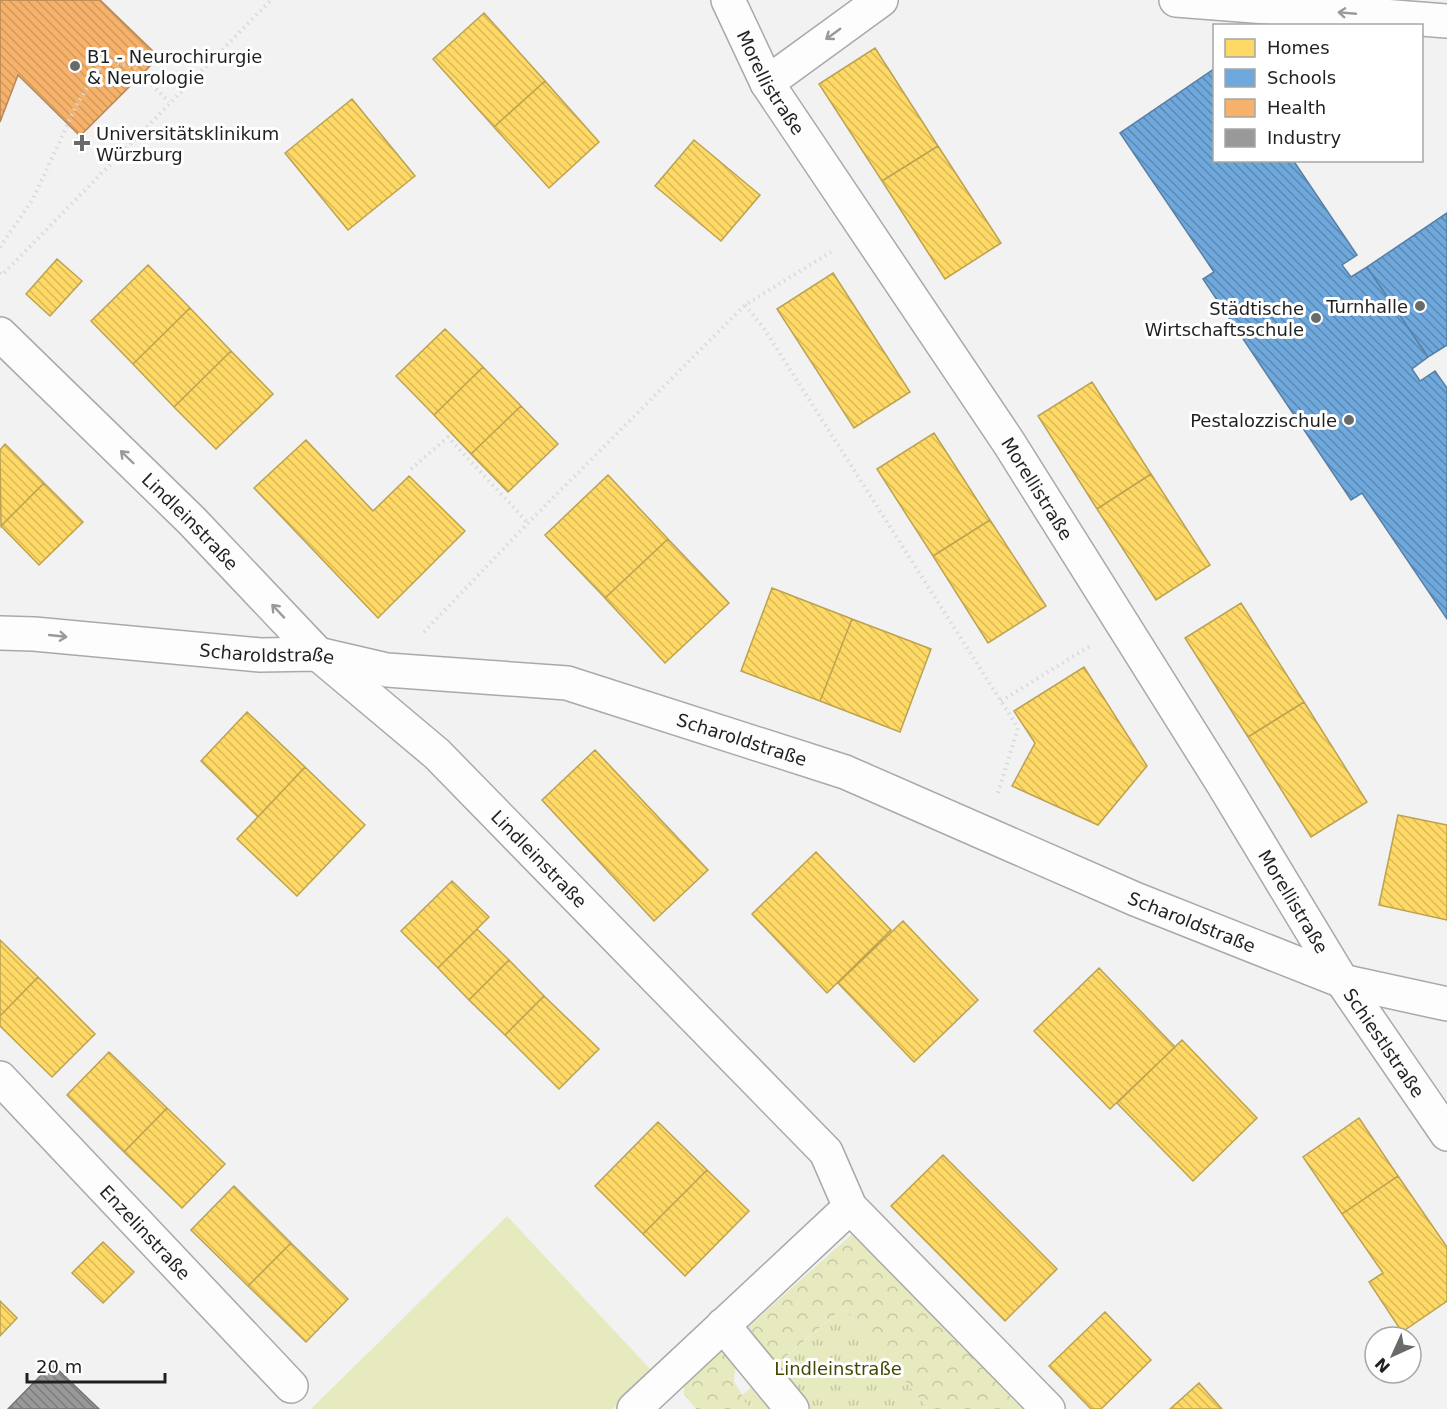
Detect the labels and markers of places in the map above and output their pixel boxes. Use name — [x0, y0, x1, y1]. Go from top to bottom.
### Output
place label: B1 - Neurochirurgie & Neurologie — [87, 46, 262, 88]
marker: B1 - Neurochirurgie & Neurologie — [68, 59, 82, 73]
place label: Universitätsklinikum Würzburg — [96, 123, 279, 165]
marker: Universitätsklinikum Würzburg — [73, 134, 91, 152]
place label: Turnhalle — [1325, 296, 1408, 317]
place label: Städtische Wirtschaftsschule — [1145, 298, 1304, 340]
marker: Turnhalle — [1413, 299, 1427, 313]
marker: Städtische Wirtschaftsschule — [1309, 311, 1323, 325]
place label: Pestalozzischule — [1190, 410, 1337, 431]
marker: Pestalozzischule — [1342, 413, 1356, 427]

